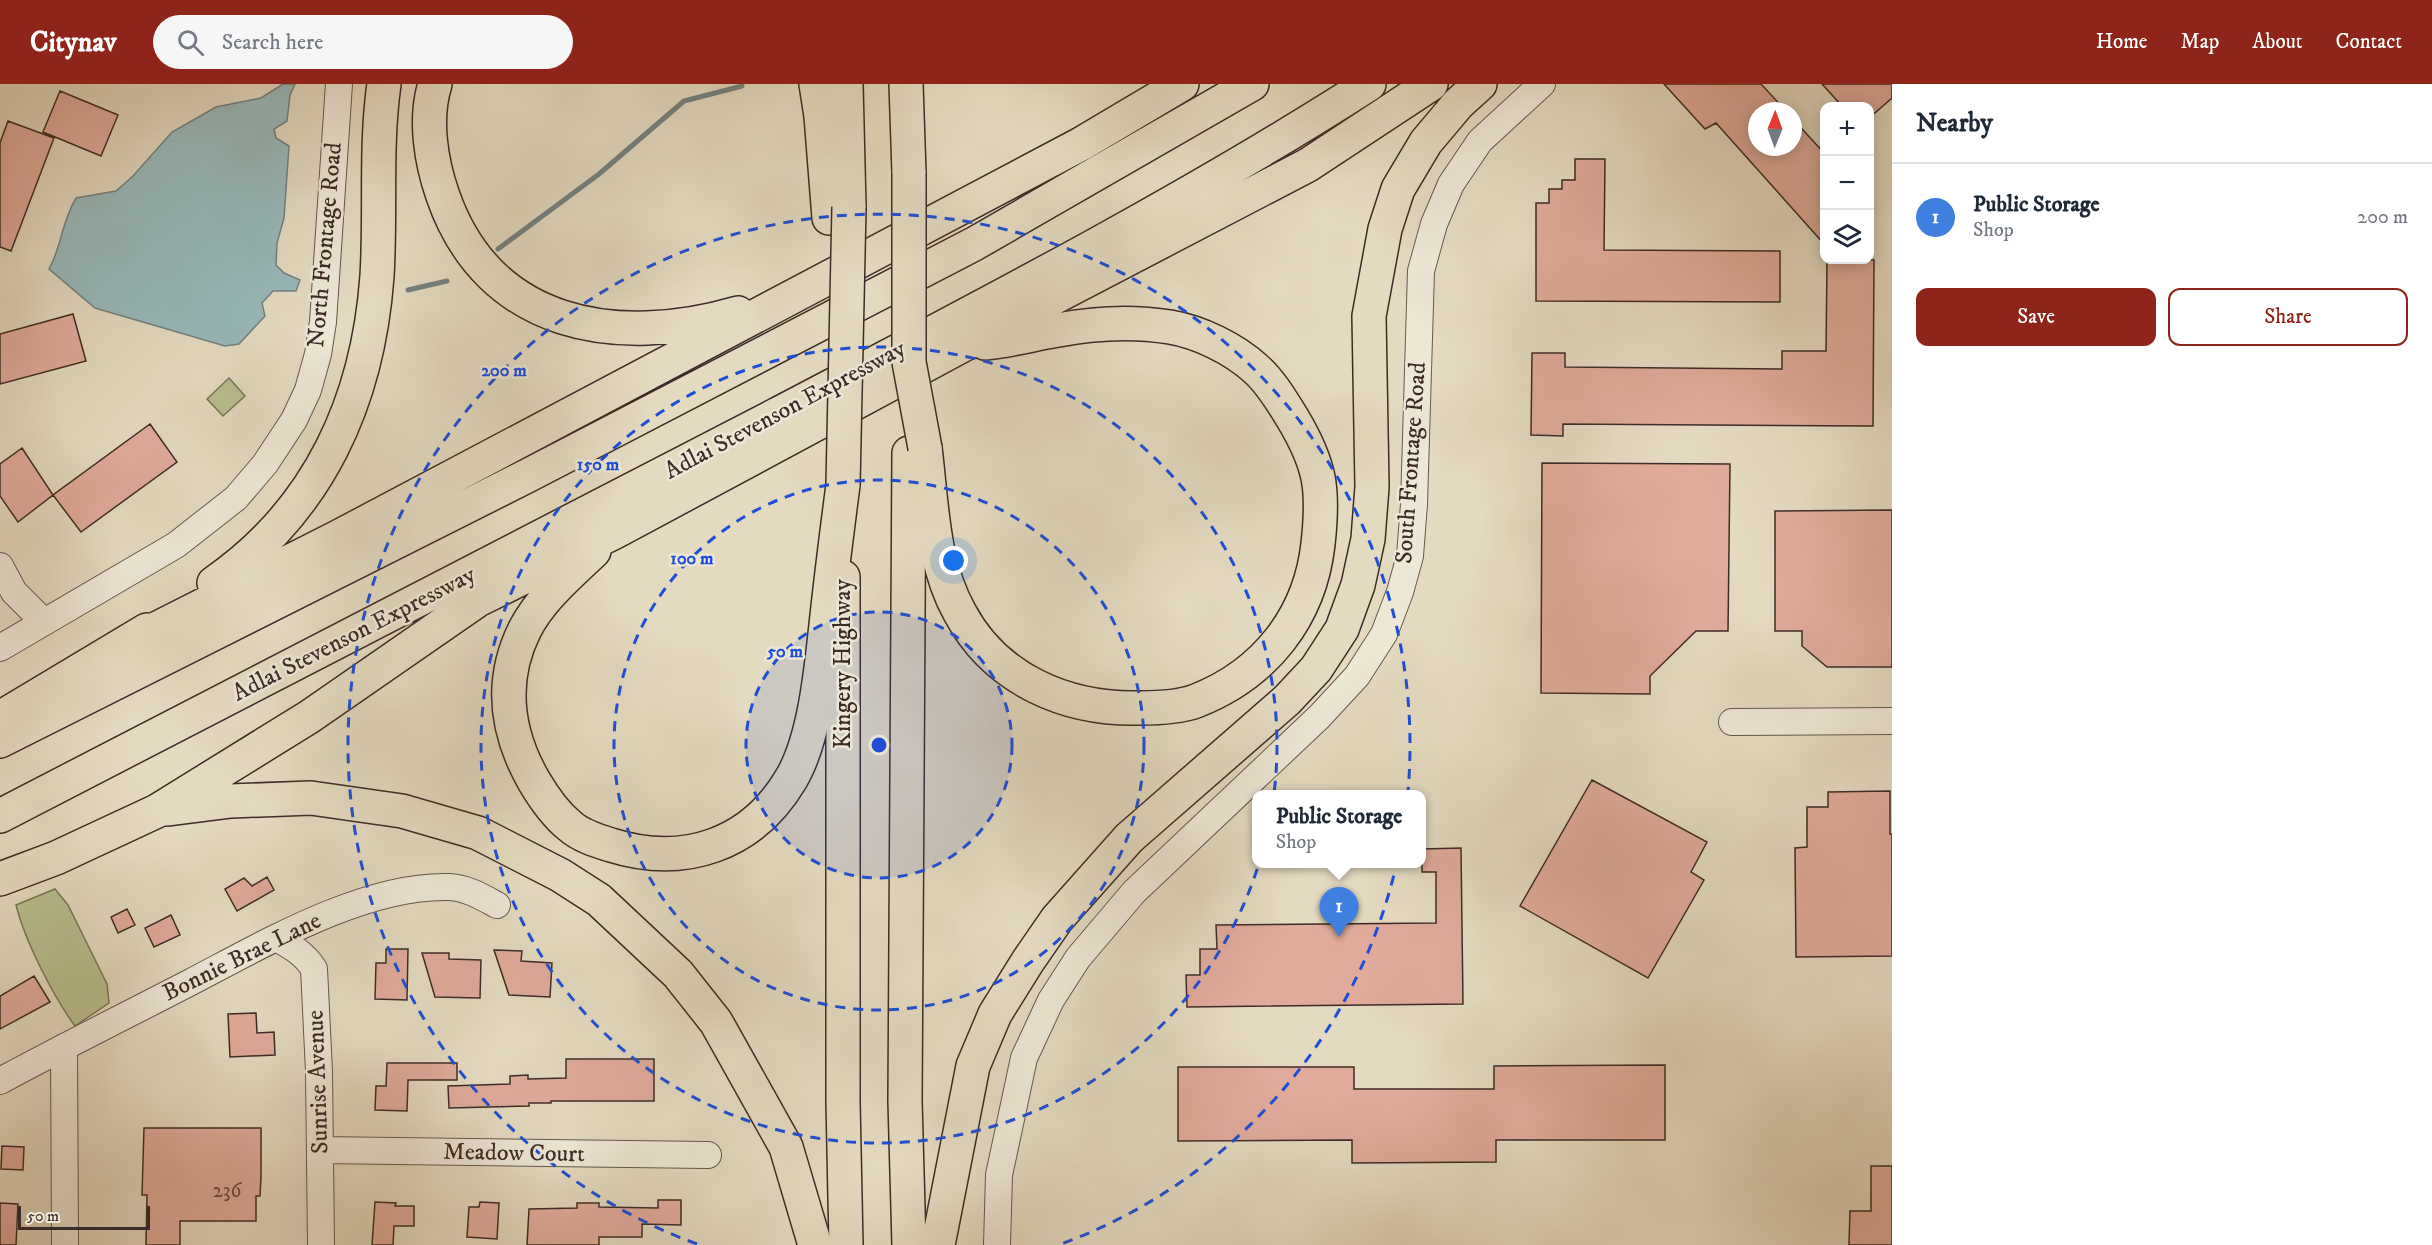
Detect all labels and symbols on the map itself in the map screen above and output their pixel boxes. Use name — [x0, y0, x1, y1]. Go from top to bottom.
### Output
north arrow — [1748, 102, 1802, 156]
street label: North Frontage Road — [301, 141, 349, 349]
street label: Adlai Stevenson Expressway — [659, 333, 911, 486]
text: 200 m — [481, 360, 527, 382]
street label: South Frontage Road — [1389, 361, 1433, 565]
text: 150 m — [577, 454, 620, 476]
your location — [939, 546, 968, 575]
text: 100 m — [670, 548, 714, 570]
street label: Adlai Stevenson Expressway — [227, 559, 481, 708]
street label: Kingery Highway — [828, 578, 858, 749]
text: 50 m — [766, 641, 803, 663]
centre of rings — [869, 735, 889, 755]
pin: 1 — [1320, 888, 1358, 937]
street label: Bonnie Brae Lane — [158, 906, 326, 1008]
street label: Sunrise Avenue — [300, 1009, 336, 1155]
street label: Meadow Court — [443, 1137, 585, 1169]
house number: 236 — [212, 1178, 243, 1204]
scale bar — [18, 1203, 150, 1230]

